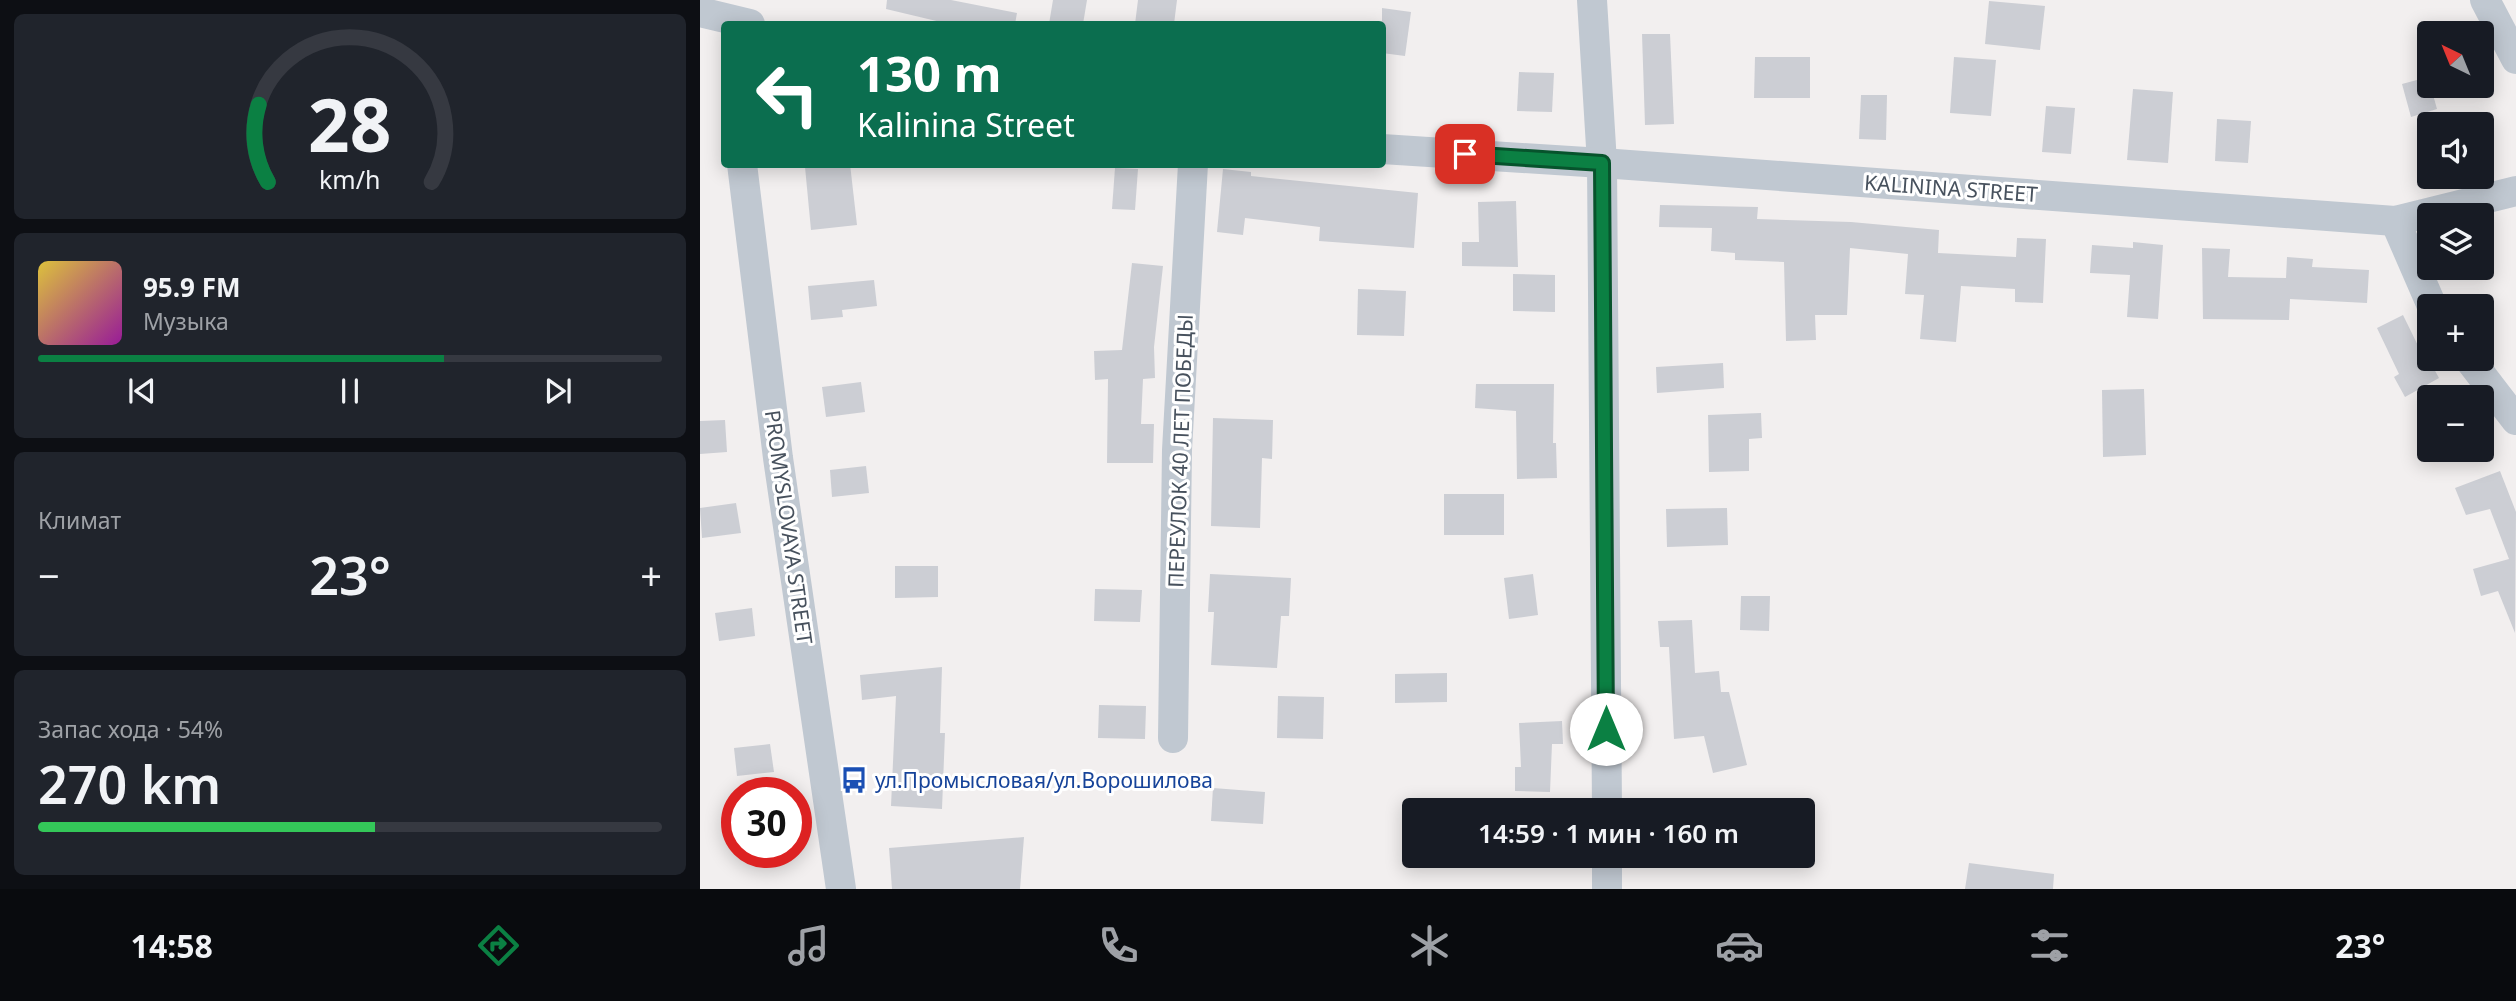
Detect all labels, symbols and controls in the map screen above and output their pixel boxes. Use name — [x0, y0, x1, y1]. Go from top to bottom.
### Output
north arrow — [2417, 21, 2494, 98]
map controls — [2417, 21, 2494, 462]
text: 130 m — [857, 40, 1002, 106]
icon: left — [742, 49, 833, 140]
text: 28 — [308, 75, 392, 174]
text: Kalinina Street — [857, 103, 1075, 146]
button: sound — [2417, 112, 2494, 189]
pin — [1435, 124, 1495, 184]
icon: arrive — [1446, 135, 1484, 173]
text: km/h — [319, 162, 381, 196]
street label: KALININA STREET — [1863, 168, 2039, 208]
button: layers — [2417, 203, 2494, 280]
text: 95.9 FM — [143, 269, 240, 305]
button: + — [2417, 294, 2494, 371]
text: Музыка — [143, 305, 229, 337]
street label: ПЕРЕУЛОК 40 ЛЕТ ПОБЕДЫ — [1161, 314, 1199, 588]
icon: previous — [123, 372, 161, 410]
icon: pause — [331, 372, 369, 410]
icon: next — [539, 372, 577, 410]
button: − — [2417, 385, 2494, 462]
street label: PROMYSLOVAYA STREET — [759, 408, 819, 646]
text: Климат — [38, 504, 121, 536]
text: 23° — [309, 539, 391, 610]
text: − — [38, 549, 60, 601]
text: + — [640, 549, 662, 601]
position arrow — [1569, 692, 1643, 766]
text: Запас хода · 54% — [38, 713, 223, 745]
text: 270 km — [38, 748, 221, 819]
bus stop icon: ул.Промысловая/ул.Ворошилова — [839, 765, 869, 795]
place label: ул.Промысловая/ул.Ворошилова — [875, 766, 1213, 794]
speed limit sign: 30 — [721, 777, 812, 868]
text: 14:59 · 1 мин · 160 m — [1478, 815, 1739, 851]
icon: directions — [474, 921, 523, 970]
icon: music — [784, 921, 833, 970]
icon: phone — [1094, 921, 1143, 970]
icon: climate — [1405, 921, 1454, 970]
icon: car — [1715, 921, 1764, 970]
icon: filters — [2025, 921, 2074, 970]
text: 14:58 — [131, 924, 213, 967]
text: 23° — [2335, 924, 2385, 967]

